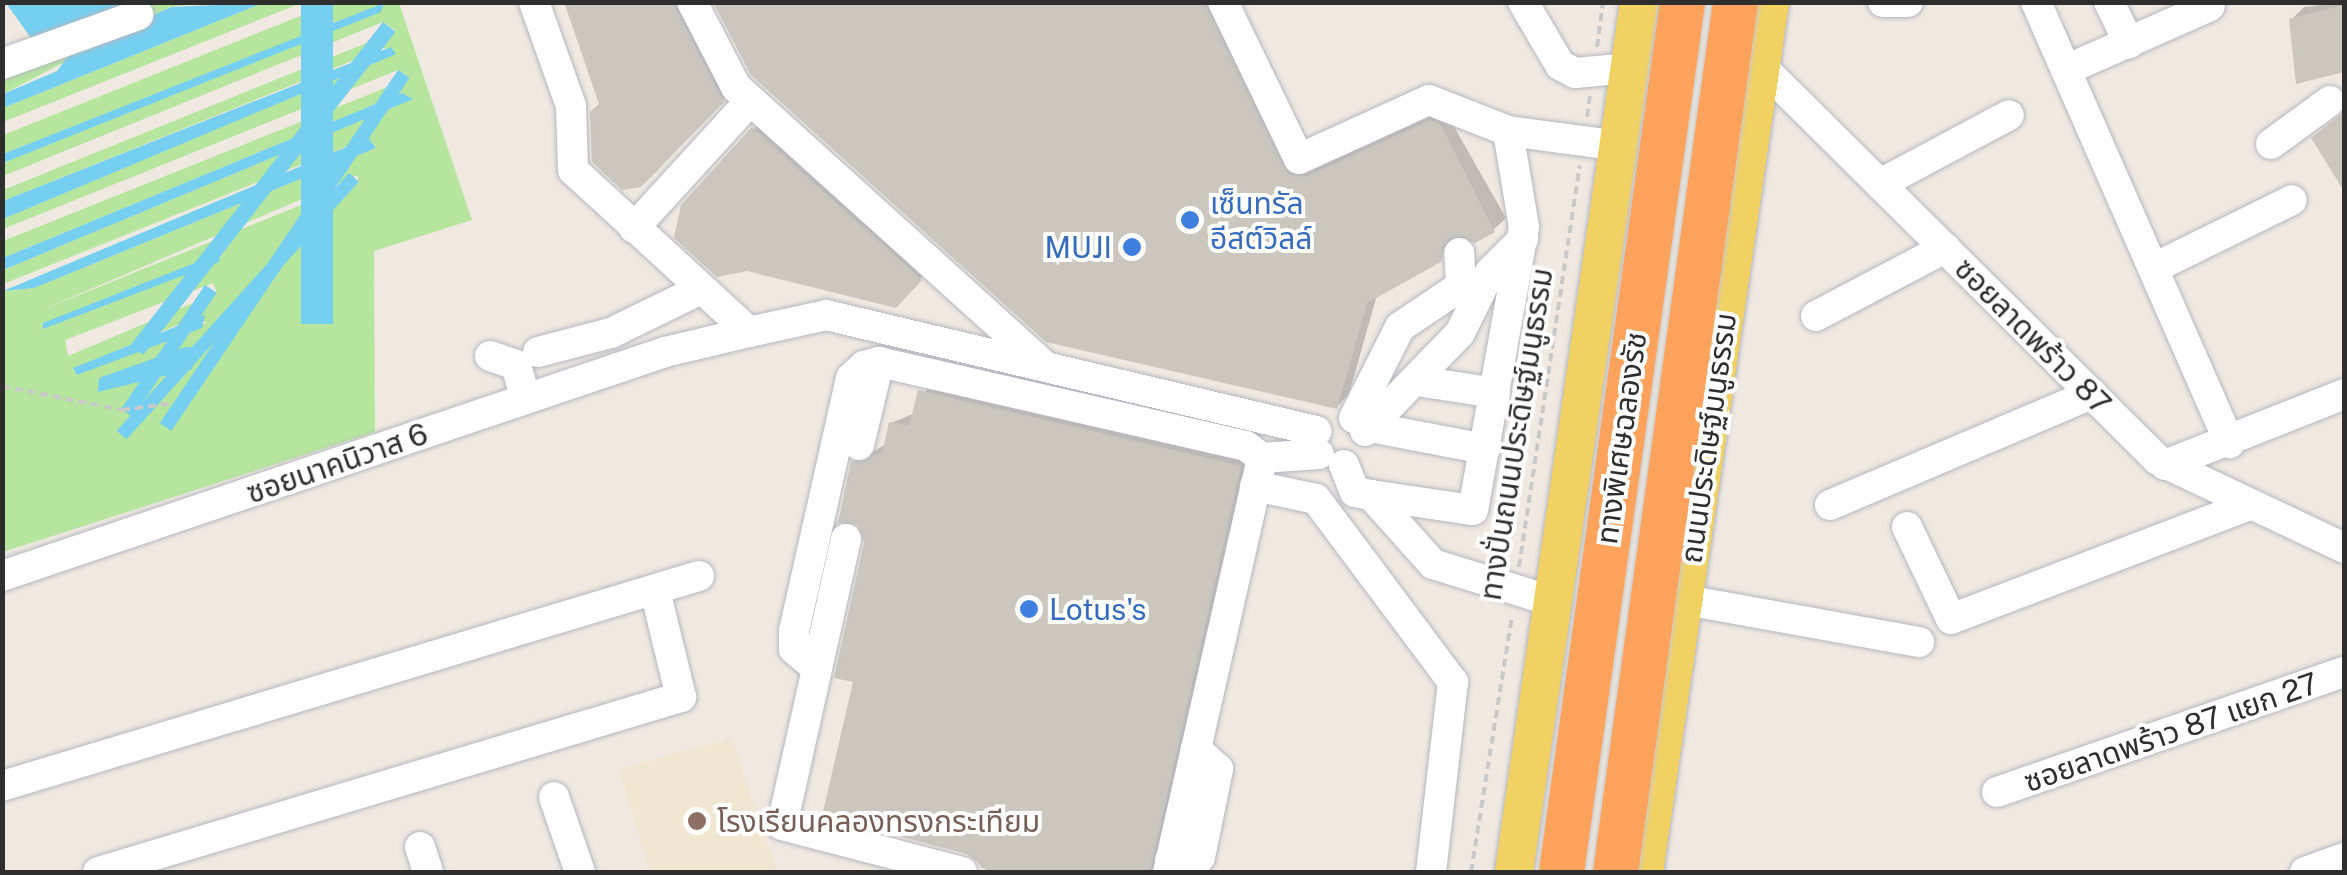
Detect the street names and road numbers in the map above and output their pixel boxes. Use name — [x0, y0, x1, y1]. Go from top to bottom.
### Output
street label: ซอยลาดพร้าว 87 — [1947, 250, 2119, 422]
street label: ทางปั่นถนนประดิษฐ์มนูธรรม — [1472, 265, 1560, 603]
street label: ถนนประดิษฐ์มนูธรรม — [1673, 310, 1743, 566]
street label: ทางพิเศษฉลองรัช — [1588, 330, 1654, 546]
street label: ซอยนาคนิวาส 6 — [242, 415, 432, 511]
street label: ซอยลาดพร้าว 87 แยก 27 — [2019, 665, 2323, 799]

